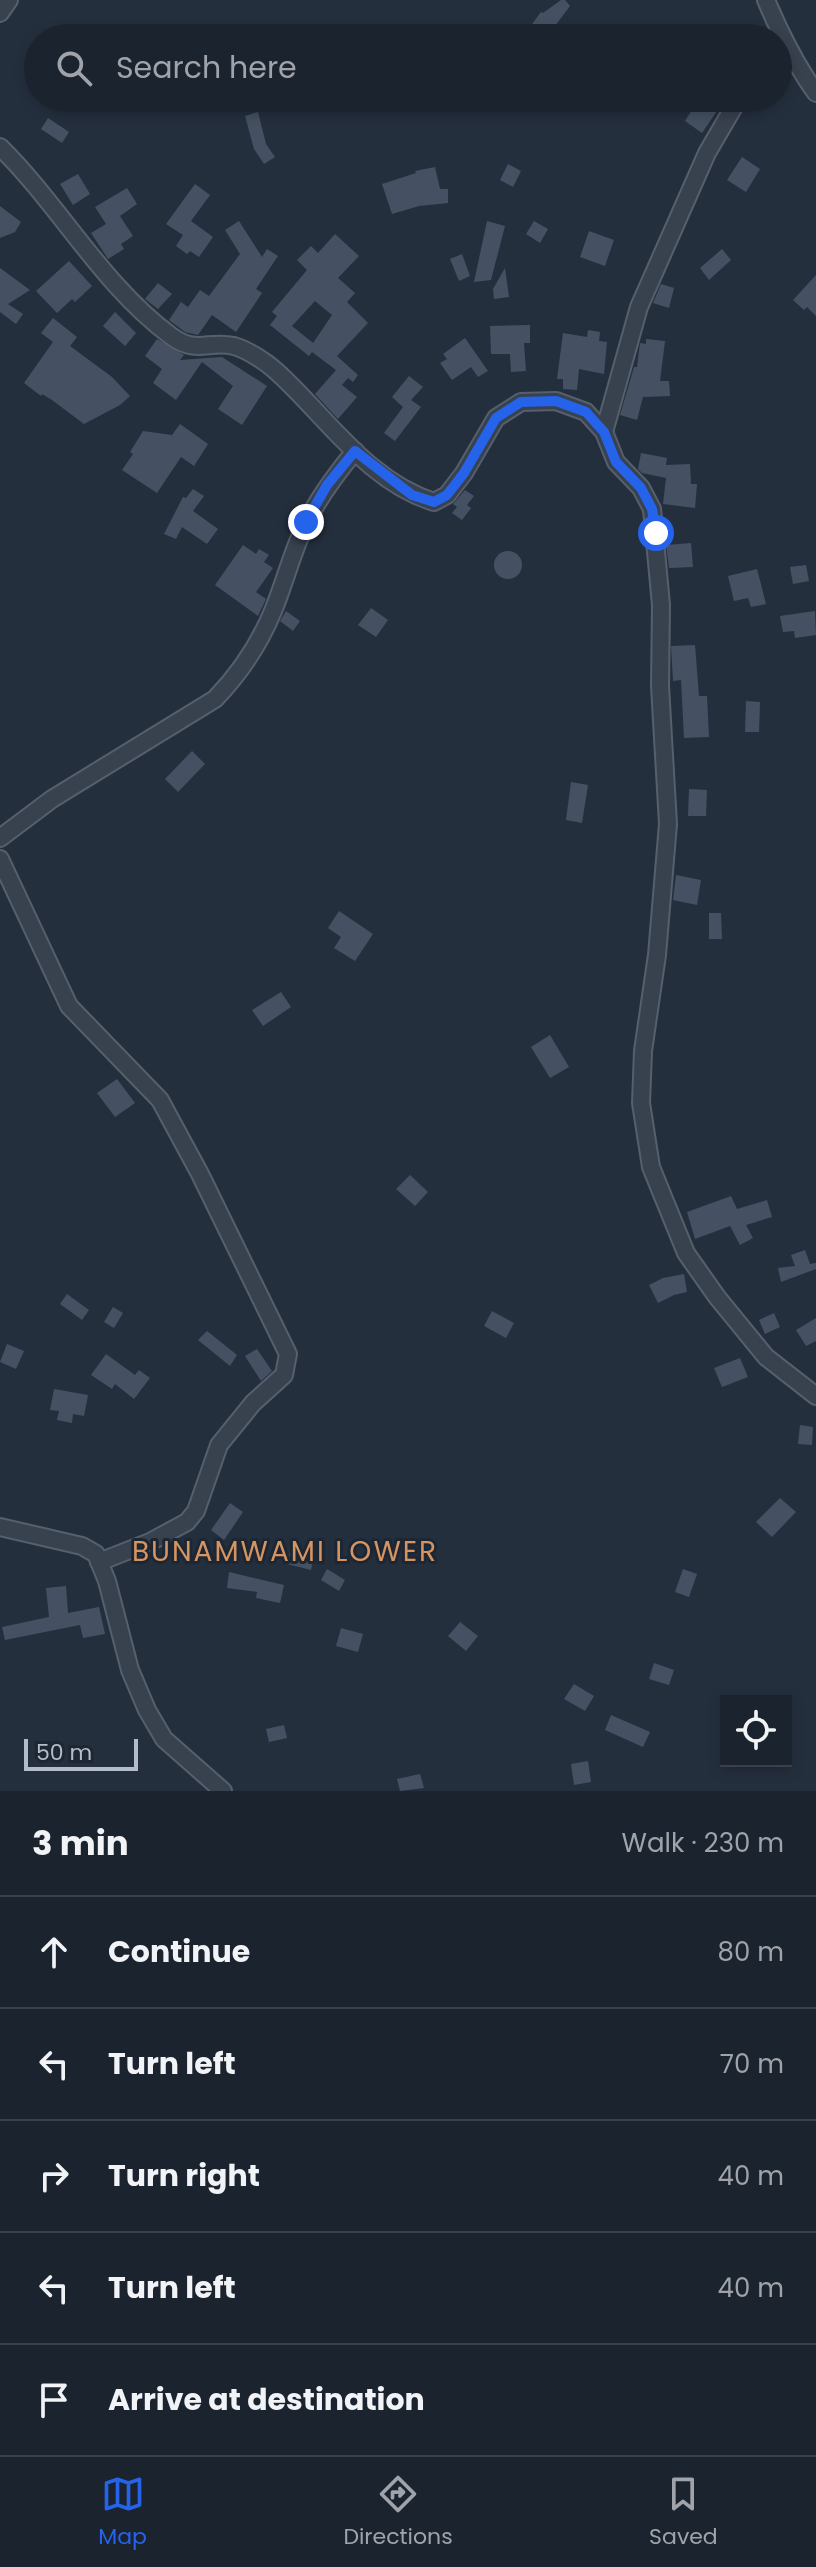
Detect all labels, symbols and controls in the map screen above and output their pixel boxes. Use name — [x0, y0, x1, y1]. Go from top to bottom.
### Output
search box — [24, 24, 792, 112]
icon: search — [52, 46, 96, 90]
text: Search here — [116, 46, 297, 89]
route end — [288, 504, 324, 540]
route start — [638, 515, 674, 551]
district label: BUNAMWAMI LOWER — [132, 1532, 438, 1571]
map controls — [720, 1695, 792, 1767]
button: locate — [720, 1695, 792, 1767]
scale bar — [24, 1735, 138, 1771]
text: 50 m — [36, 1737, 92, 1768]
text: 3 min — [32, 1819, 129, 1867]
text: Walk · 230 m — [622, 1825, 784, 1861]
icon: ahead — [32, 1930, 76, 1974]
text: Continue — [108, 1930, 250, 1973]
text: 80 m — [718, 1934, 784, 1970]
icon: left — [32, 2042, 76, 2086]
text: Turn left — [108, 2042, 236, 2085]
text: 70 m — [720, 2046, 784, 2082]
icon: right — [32, 2154, 76, 2198]
text: Turn right — [108, 2154, 260, 2197]
text: 40 m — [718, 2158, 784, 2194]
icon: left — [32, 2266, 76, 2310]
text: Turn left — [108, 2266, 236, 2309]
text: 40 m — [718, 2270, 784, 2306]
icon: arrive — [32, 2378, 76, 2422]
text: Arrive at destination — [108, 2378, 425, 2421]
tab: Map — [98, 2472, 147, 2553]
tab: Directions — [343, 2472, 453, 2553]
tab: Saved — [649, 2472, 718, 2553]

